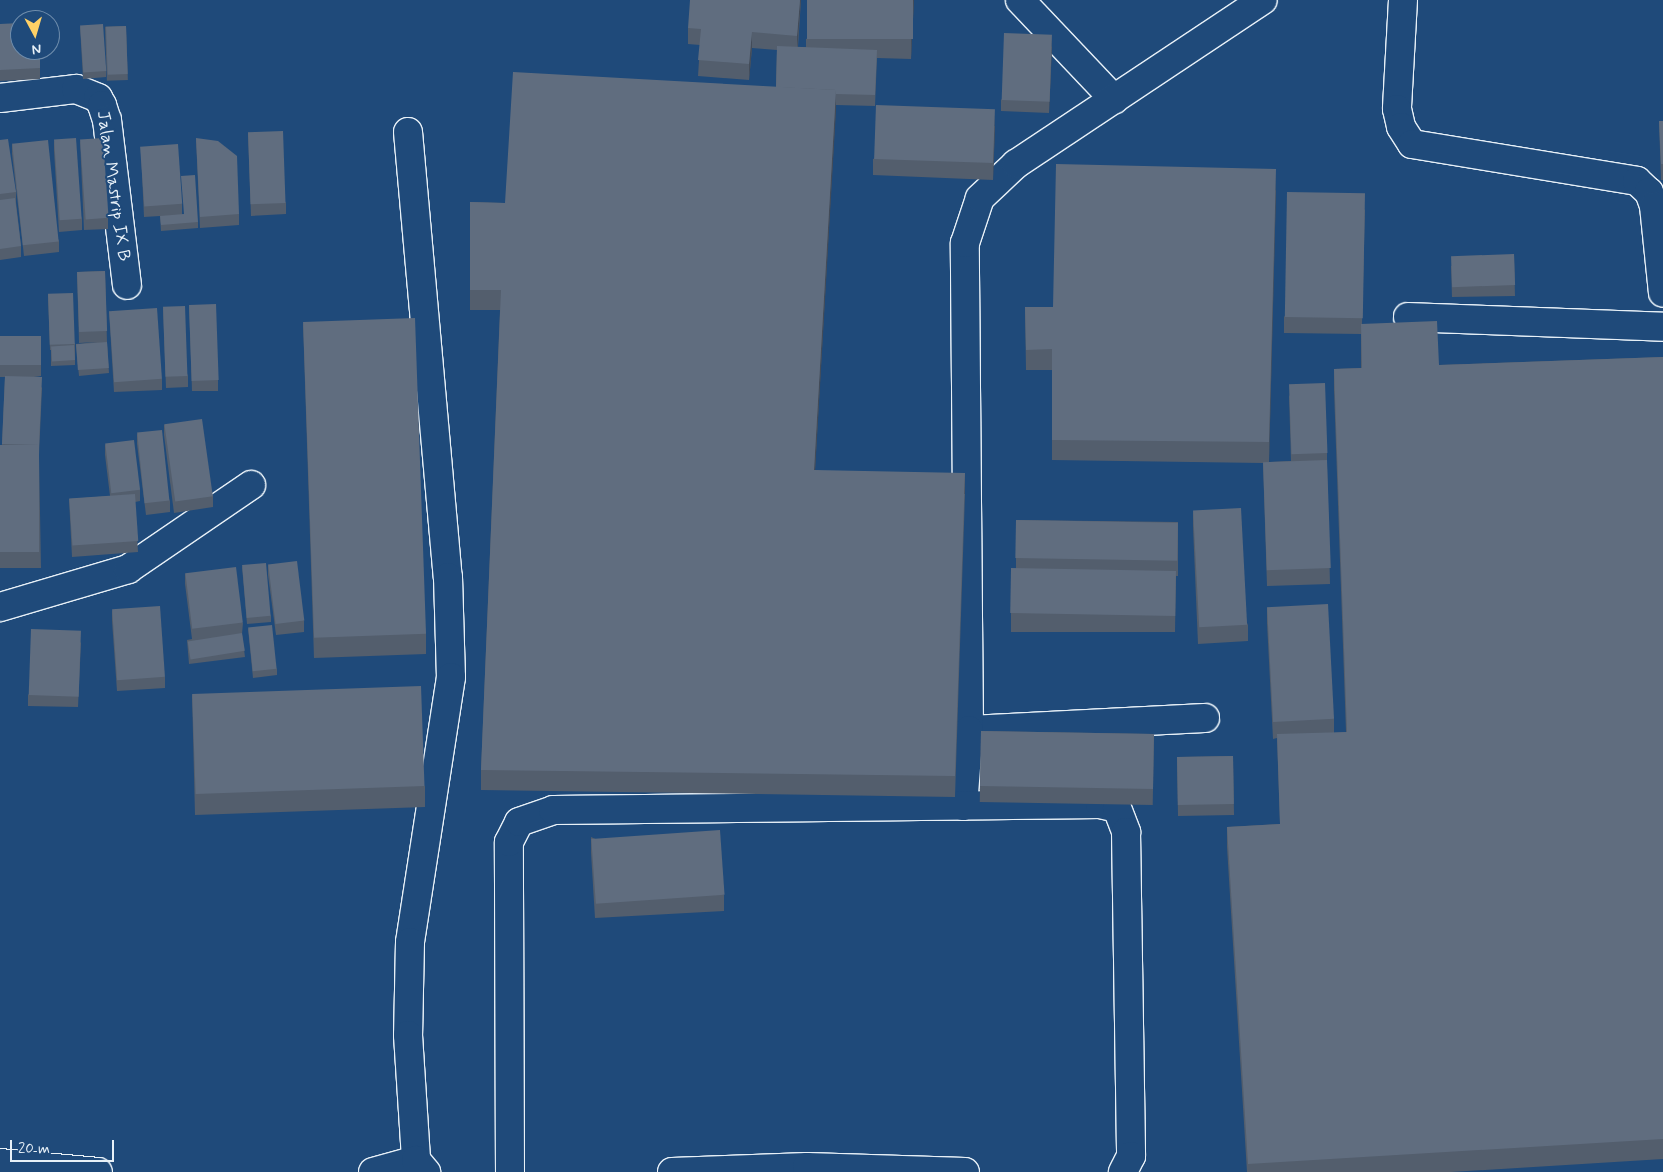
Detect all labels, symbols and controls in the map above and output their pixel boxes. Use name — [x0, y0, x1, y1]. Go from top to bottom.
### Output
north arrow — [10, 10, 60, 60]
text: N — [31, 39, 42, 58]
street label: Jalan Mastrip IX B — [92, 110, 134, 262]
scale bar — [12, 1130, 116, 1162]
text: 20 m — [18, 1139, 50, 1159]

